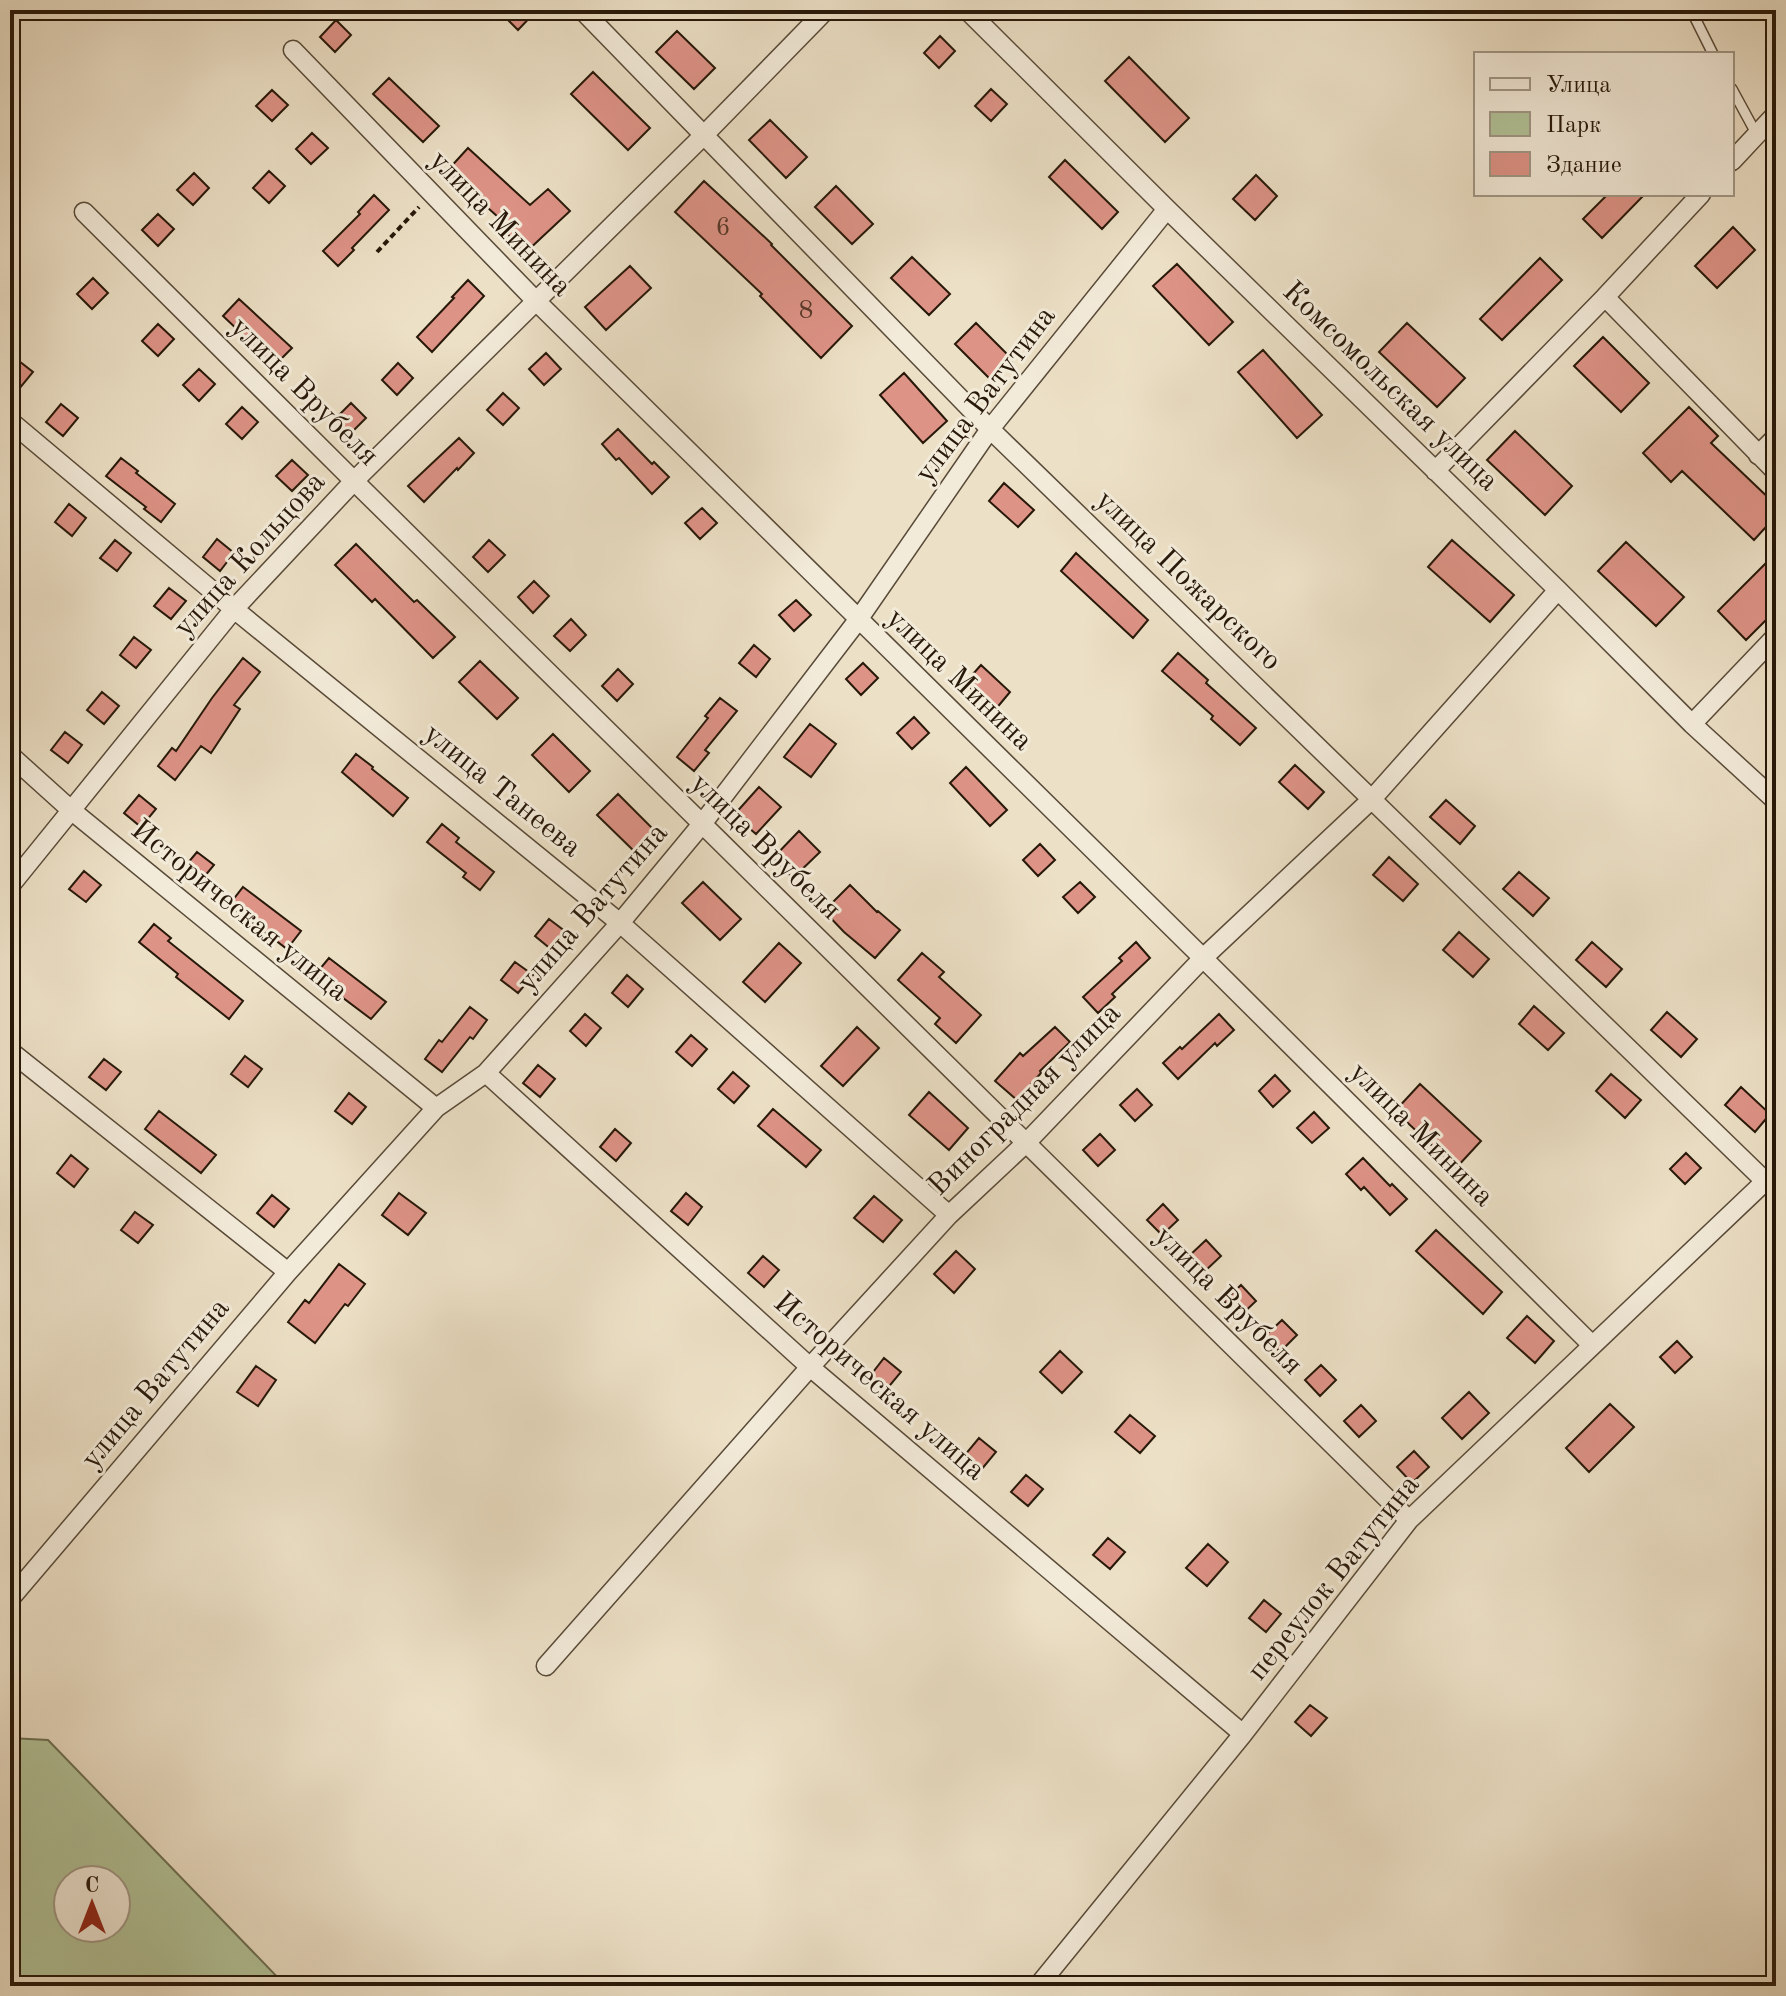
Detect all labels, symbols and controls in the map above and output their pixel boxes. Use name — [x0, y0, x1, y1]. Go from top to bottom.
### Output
legend — [1474, 52, 1734, 196]
text: Улица — [1546, 74, 1611, 98]
text: Парк — [1546, 114, 1601, 138]
street label: улица Минина — [423, 145, 577, 303]
text: Здание — [1546, 154, 1622, 178]
house number: 6 — [715, 215, 731, 241]
street label: Комсомольская улица — [1276, 277, 1504, 498]
house number: 8 — [798, 298, 814, 324]
street label: улица Ватутина — [910, 301, 1062, 489]
street label: улица Врубеля — [224, 312, 384, 472]
street label: улица Кольцова — [169, 467, 332, 643]
street label: улица Пожарского — [1089, 485, 1287, 677]
street label: улица Минина — [880, 603, 1038, 757]
street label: улица Танеева — [418, 719, 587, 864]
street label: улица Врубеля — [684, 768, 846, 926]
street label: Историческая улица — [125, 815, 353, 1008]
street label: улица Ватутина — [512, 818, 674, 998]
street label: Виноградная улица — [923, 998, 1127, 1202]
street label: улица Минина — [1343, 1057, 1499, 1213]
street label: улица Врубеля — [1148, 1221, 1308, 1381]
street label: Историческая улица — [767, 1287, 991, 1487]
street label: улица Ватутина — [76, 1293, 236, 1475]
street label: переулок Ватутина — [1242, 1470, 1426, 1686]
north arrow — [52, 1864, 132, 1944]
text: С — [85, 1875, 99, 1897]

